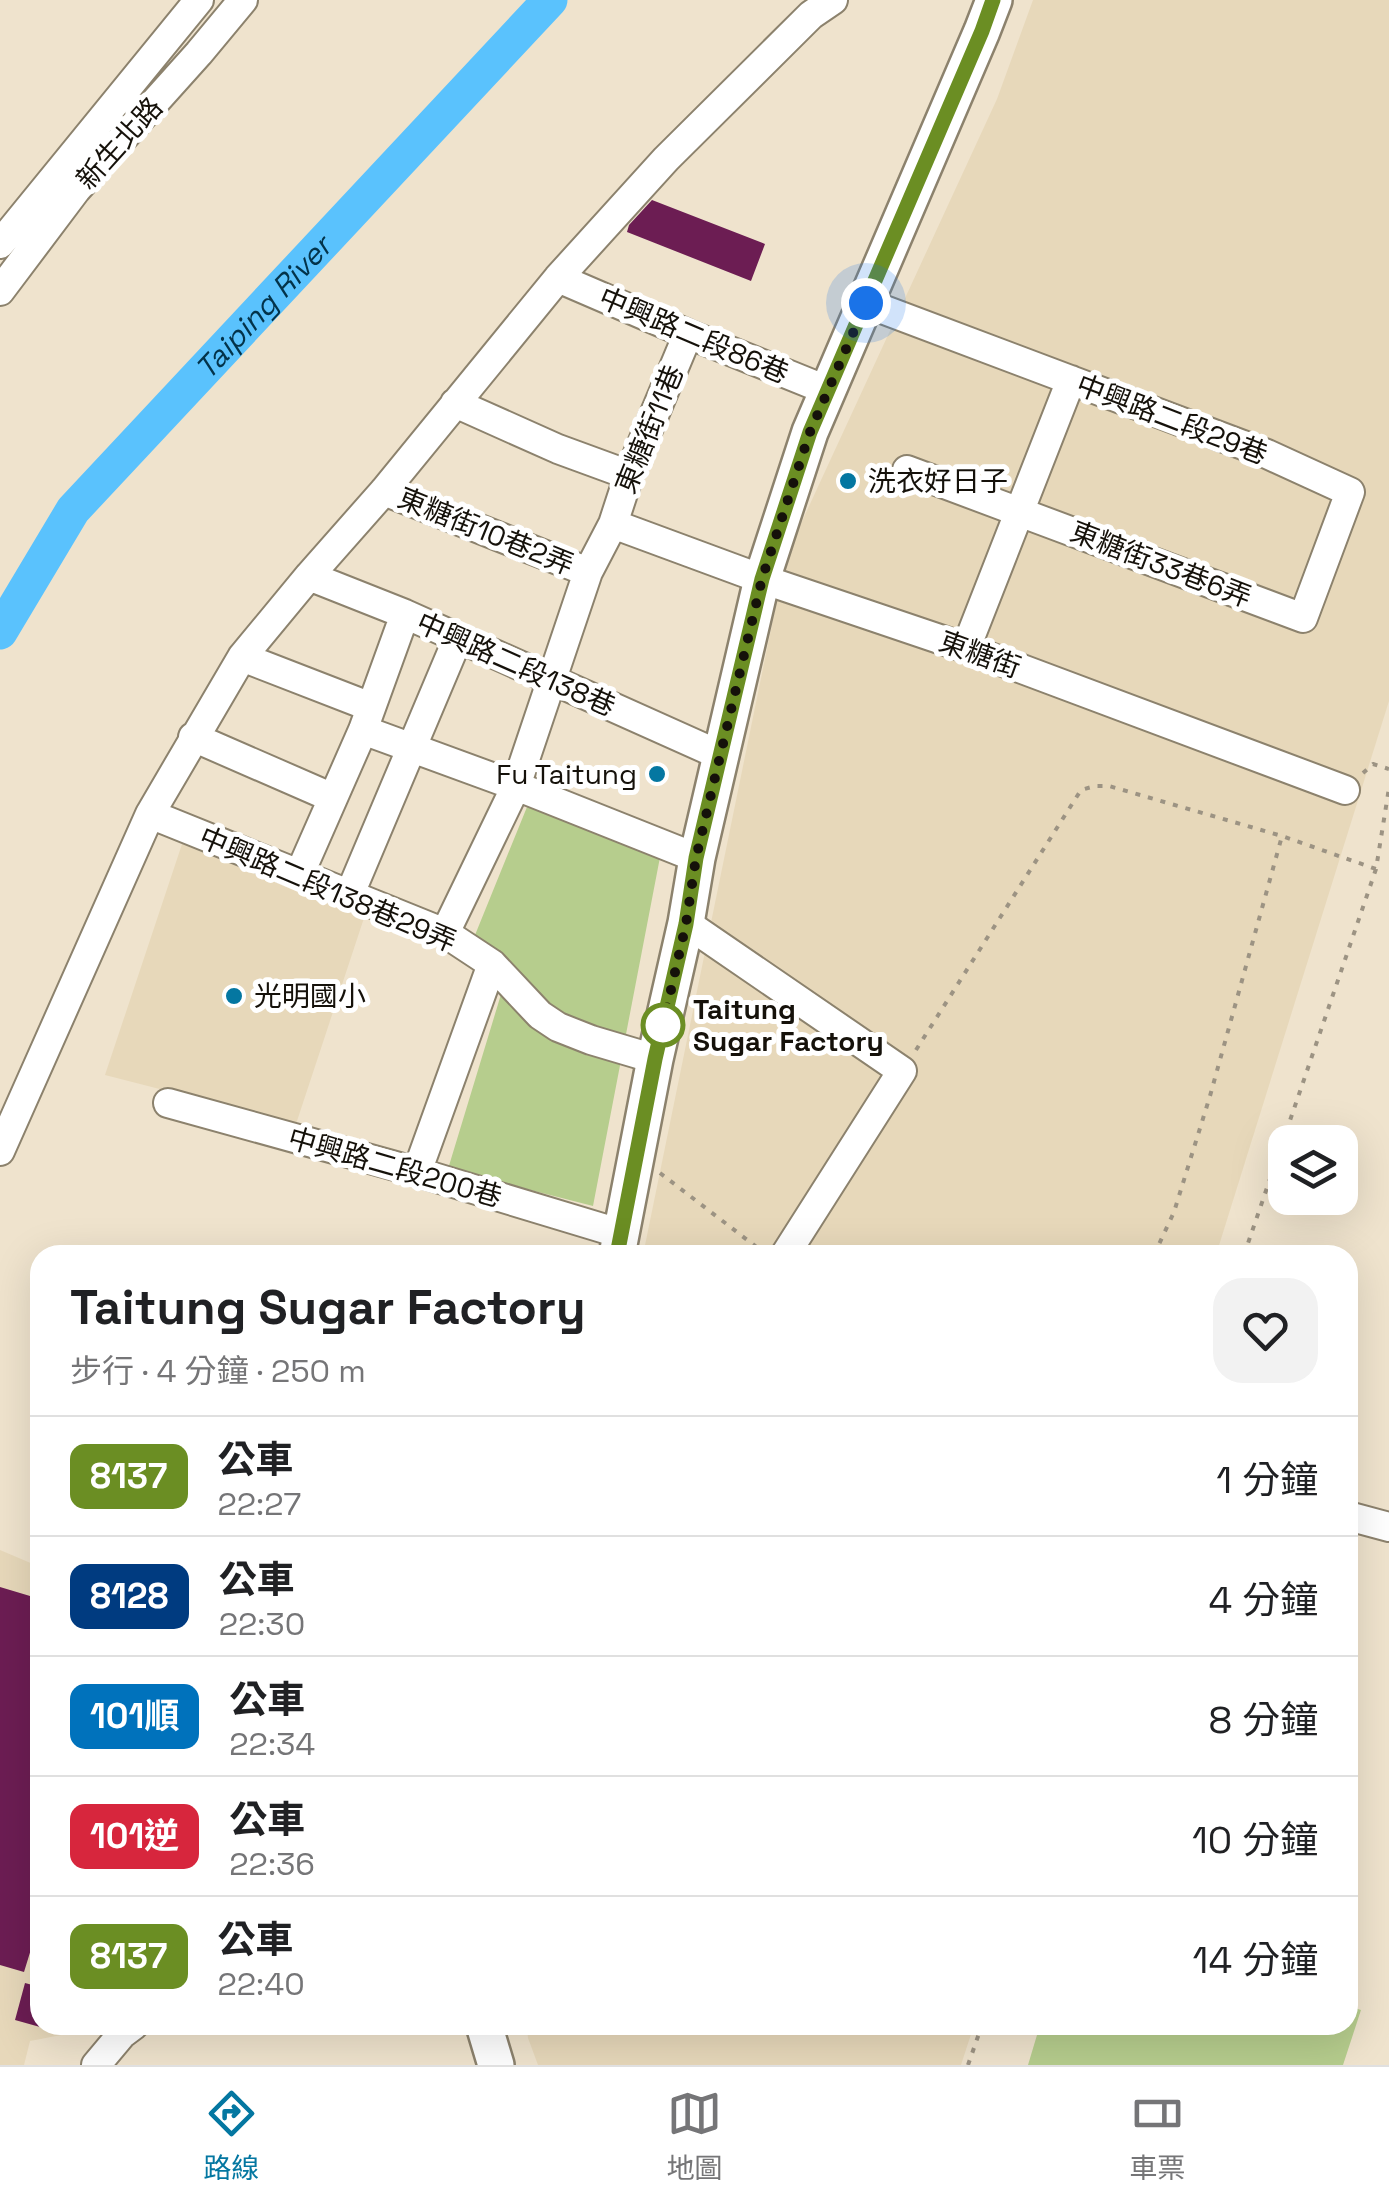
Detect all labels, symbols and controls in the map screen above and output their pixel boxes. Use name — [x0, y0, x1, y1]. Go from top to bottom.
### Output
street label: 新生北路 — [68, 89, 170, 197]
water label: Taiping River — [186, 225, 341, 387]
your location — [841, 278, 891, 328]
street label: 中興路二段86巷 — [594, 279, 794, 391]
street label: 東糖街11巷 — [607, 359, 691, 499]
street label: 中興路二段29巷 — [1071, 366, 1273, 472]
place label: 洗衣好日子 — [868, 463, 1008, 499]
marker: 洗衣好日子 — [837, 470, 859, 492]
street label: 東糖街10巷2弄 — [393, 479, 579, 583]
street label: 東糖街33巷6弄 — [1065, 513, 1257, 615]
street label: 中興路二段138巷 — [411, 604, 621, 724]
street label: 東糖街 — [934, 623, 1026, 685]
place label: Fu Taitung — [496, 756, 637, 792]
marker: Fu Taitung — [646, 763, 668, 785]
street label: 中興路二段138巷29弄 — [194, 819, 462, 959]
place label: 光明國小 — [254, 978, 366, 1014]
marker: 光明國小 — [223, 985, 245, 1007]
place label: Taitung Sugar Factory — [693, 991, 884, 1059]
marker: Taitung Sugar Factory — [642, 1004, 684, 1046]
street label: 中興路二段200巷 — [284, 1119, 506, 1215]
map controls — [1268, 1125, 1358, 1215]
button: layers — [1268, 1125, 1358, 1215]
text: Taitung Sugar Factory — [70, 1277, 586, 1338]
button: heart — [1213, 1278, 1318, 1383]
text: 步行 · 4 分鐘 · 250 m — [70, 1351, 366, 1391]
text: 公車 — [218, 1436, 294, 1484]
text: 8137 — [90, 1454, 168, 1498]
text: 1 分鐘 — [1216, 1456, 1318, 1504]
text: 22:27 — [218, 1484, 301, 1524]
text: 公車 — [219, 1556, 295, 1604]
text: 8128 — [90, 1574, 169, 1618]
text: 4 分鐘 — [1208, 1576, 1318, 1624]
text: 22:30 — [219, 1604, 305, 1644]
text: 公車 — [229, 1676, 305, 1724]
text: 101順 — [90, 1694, 179, 1738]
text: 8 分鐘 — [1209, 1696, 1318, 1744]
text: 22:34 — [229, 1724, 315, 1764]
text: 公車 — [229, 1796, 305, 1844]
text: 101逆 — [90, 1814, 179, 1858]
text: 10 分鐘 — [1192, 1816, 1318, 1864]
text: 22:36 — [229, 1844, 315, 1884]
text: 公車 — [218, 1916, 294, 1964]
text: 8137 — [90, 1934, 168, 1978]
text: 14 分鐘 — [1193, 1936, 1318, 1984]
text: 22:40 — [218, 1964, 305, 2004]
tab: 路線 — [203, 2086, 260, 2186]
tab: 地圖 — [666, 2086, 723, 2186]
tab: 車票 — [1129, 2086, 1186, 2186]

